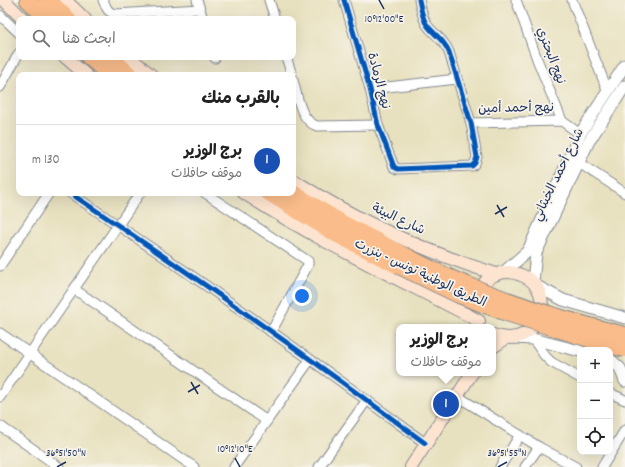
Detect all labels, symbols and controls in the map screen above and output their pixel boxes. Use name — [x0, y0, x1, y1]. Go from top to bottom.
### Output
text: 10°12'00"E — [365, 13, 404, 27]
search box — [16, 16, 296, 60]
street label: نهج البحتري — [530, 25, 570, 87]
icon: search — [30, 27, 52, 49]
text: ابحث هنا — [62, 29, 116, 51]
street label: نهج الرمادة — [361, 51, 395, 111]
text: بالقرب منك — [202, 88, 280, 112]
street label: نهج أحمد أمين — [478, 99, 554, 119]
street label: شارع أحمد الخبثاني — [528, 126, 590, 224]
text: برج الوزير — [184, 141, 242, 163]
text: 130 m — [32, 151, 60, 170]
text: 1 — [266, 151, 268, 170]
text: موقف حافلات — [171, 165, 242, 184]
street label: شارع البيئة — [368, 199, 428, 241]
street label: الطريق الوطنية تونس - بنزرت — [351, 235, 489, 313]
your location — [292, 286, 312, 306]
popup — [396, 324, 496, 376]
text: برج الوزير — [410, 330, 468, 352]
map controls — [577, 347, 613, 455]
button: + — [577, 347, 613, 383]
text: موقف حافلات — [410, 354, 482, 373]
button: − — [577, 383, 613, 419]
pin: 1 — [433, 389, 459, 419]
button: locate — [577, 419, 613, 455]
text: 10°12'10"E — [217, 443, 253, 457]
text: 36°51'50"N — [46, 447, 86, 461]
text: 36°51'55"N — [487, 447, 527, 461]

